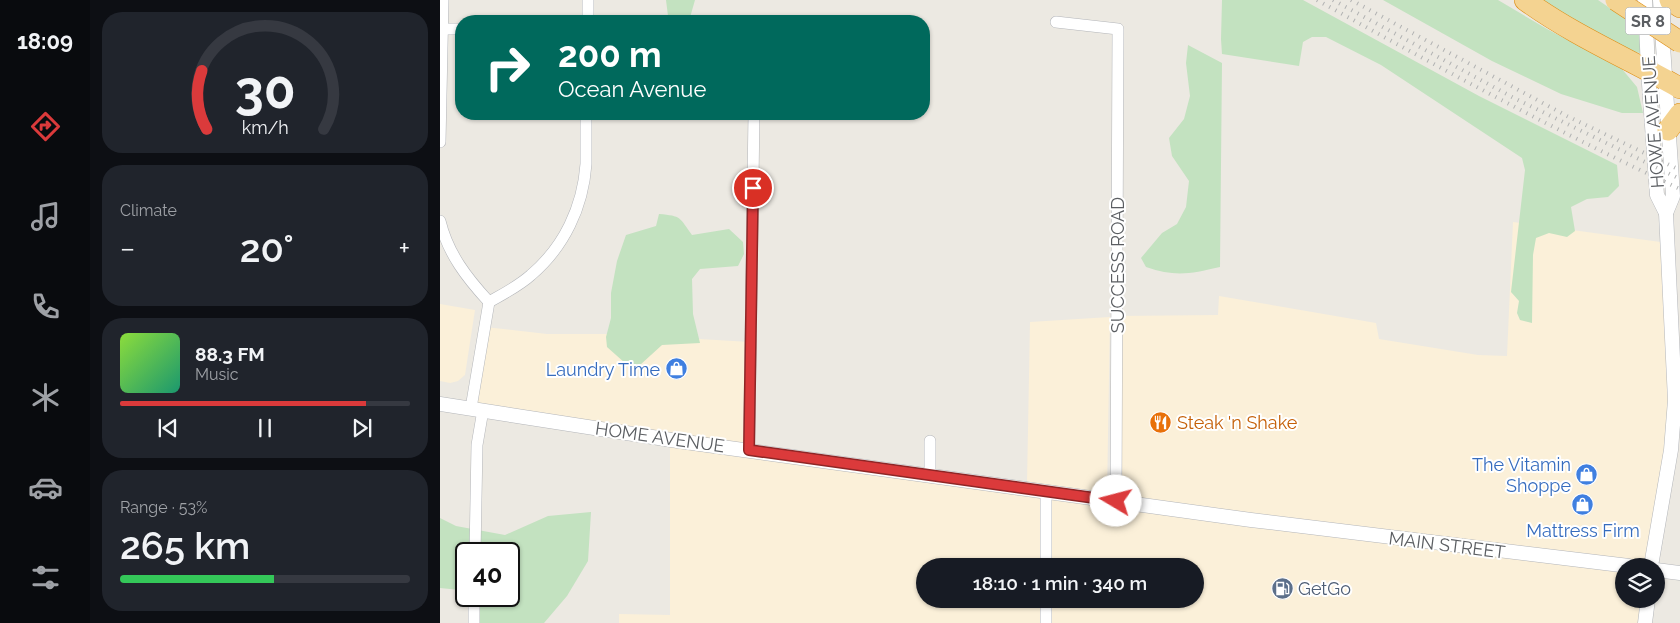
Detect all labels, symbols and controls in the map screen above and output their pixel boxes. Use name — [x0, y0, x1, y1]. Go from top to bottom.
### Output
road number: SR 8 — [1626, 8, 1670, 34]
text: 18:09 — [17, 28, 73, 54]
text: 200 m — [558, 34, 662, 75]
icon: right — [475, 35, 540, 100]
street label: HOWE AVENUE — [1638, 55, 1668, 189]
text: 30 — [235, 59, 295, 120]
text: Ocean Avenue — [558, 76, 706, 102]
icon: directions — [28, 109, 63, 144]
text: km/h — [241, 117, 289, 138]
pin — [732, 167, 774, 209]
icon: arrive — [739, 174, 767, 202]
street label: SUCCESS ROAD — [1107, 197, 1128, 333]
icon: music — [28, 199, 63, 234]
text: Climate — [120, 201, 177, 220]
text: 20° — [240, 226, 294, 271]
text: − — [120, 232, 135, 265]
text: + — [398, 232, 410, 265]
icon: phone — [28, 289, 63, 324]
text: 88.3 FM — [195, 343, 265, 365]
shop icon: Laundry Time — [664, 357, 688, 381]
place label: Laundry Time — [546, 359, 660, 380]
text: Music — [195, 365, 239, 384]
icon: climate — [28, 380, 63, 415]
restaurant icon: Steak 'n Shake — [1149, 410, 1173, 434]
place label: Steak 'n Shake — [1177, 412, 1298, 433]
icon: previous — [154, 414, 182, 442]
icon: pause — [251, 414, 279, 442]
icon: next — [348, 414, 376, 442]
street label: HOME AVENUE — [594, 418, 726, 456]
place label: The Vitamin Shoppe — [1472, 454, 1571, 496]
shop icon: The Vitamin Shoppe — [1575, 462, 1599, 486]
icon: car — [28, 470, 63, 505]
position arrow — [1089, 474, 1141, 526]
shop icon: Mattress Firm — [1571, 493, 1595, 517]
text: Range · 53% — [120, 498, 208, 517]
place label: Mattress Firm — [1526, 520, 1640, 541]
text: 265 km — [120, 523, 250, 568]
street label: MAIN STREET — [1387, 527, 1507, 563]
speed limit sign: 40 — [455, 542, 520, 607]
map controls — [1615, 558, 1665, 608]
button: layers — [1615, 558, 1665, 608]
icon: filters — [28, 560, 63, 595]
text: 18:10 · 1 min · 340 m — [973, 572, 1147, 594]
fuel station icon: GetGo — [1270, 576, 1294, 600]
place label: GetGo — [1298, 578, 1351, 599]

